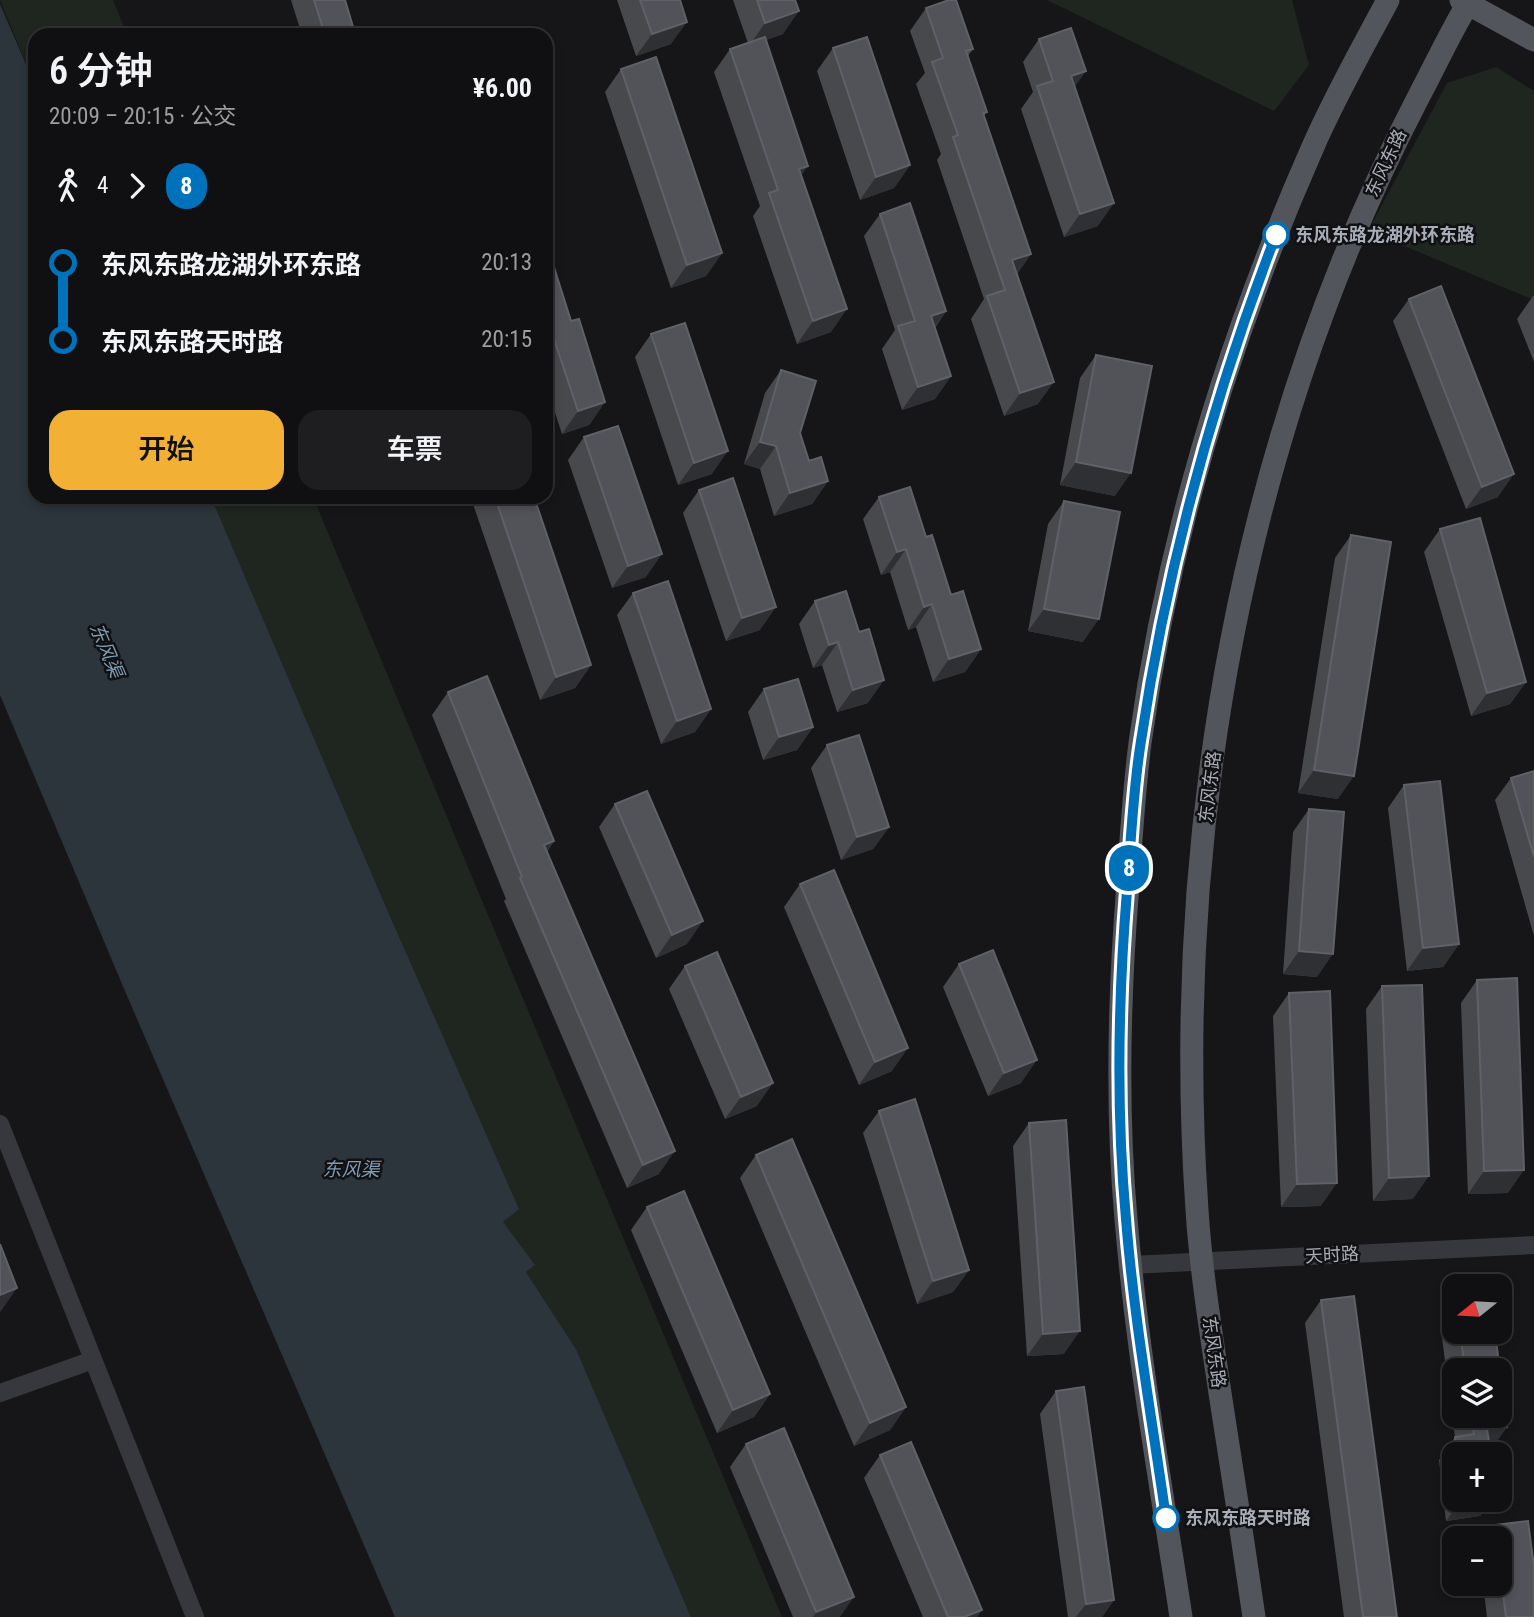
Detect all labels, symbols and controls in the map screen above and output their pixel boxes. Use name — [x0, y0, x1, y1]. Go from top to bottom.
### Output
text: 6 分钟 — [49, 49, 153, 93]
text: ¥6.00 — [473, 73, 532, 103]
text: 20:09 – 20:15 · 公交 — [49, 103, 236, 130]
street label: 东风东路 — [1361, 126, 1410, 200]
icon: walk — [49, 167, 87, 205]
icon: forward — [118, 167, 156, 205]
text: 4 — [97, 172, 108, 199]
text: 8 — [180, 172, 193, 200]
marker: 东风东路龙湖外环东路 — [1263, 222, 1289, 248]
place label: 东风东路龙湖外环东路 — [1295, 224, 1475, 245]
text: 20:13 — [481, 249, 532, 276]
text: 东风东路龙湖外环东路 — [101, 250, 361, 280]
text: 20:15 — [481, 326, 532, 353]
text: 东风东路天时路 — [101, 327, 283, 357]
button: 开始 — [49, 410, 284, 490]
button: 车票 — [298, 410, 532, 490]
water label: 东风渠 — [85, 619, 129, 684]
street label: 东风东路 — [1195, 750, 1224, 824]
line badge: 8 — [1106, 845, 1152, 891]
text: 8 — [1123, 854, 1135, 882]
water label: 东风渠 — [322, 1158, 382, 1181]
street label: 天时路 — [1304, 1243, 1359, 1266]
north arrow — [1442, 1274, 1512, 1344]
map controls — [1442, 1274, 1512, 1596]
street label: 东风东路 — [1199, 1315, 1230, 1389]
button: layers — [1442, 1358, 1512, 1428]
button: + — [1442, 1442, 1512, 1512]
marker: 东风东路天时路 — [1153, 1505, 1179, 1531]
place label: 东风东路天时路 — [1185, 1507, 1311, 1528]
button: − — [1442, 1526, 1512, 1596]

